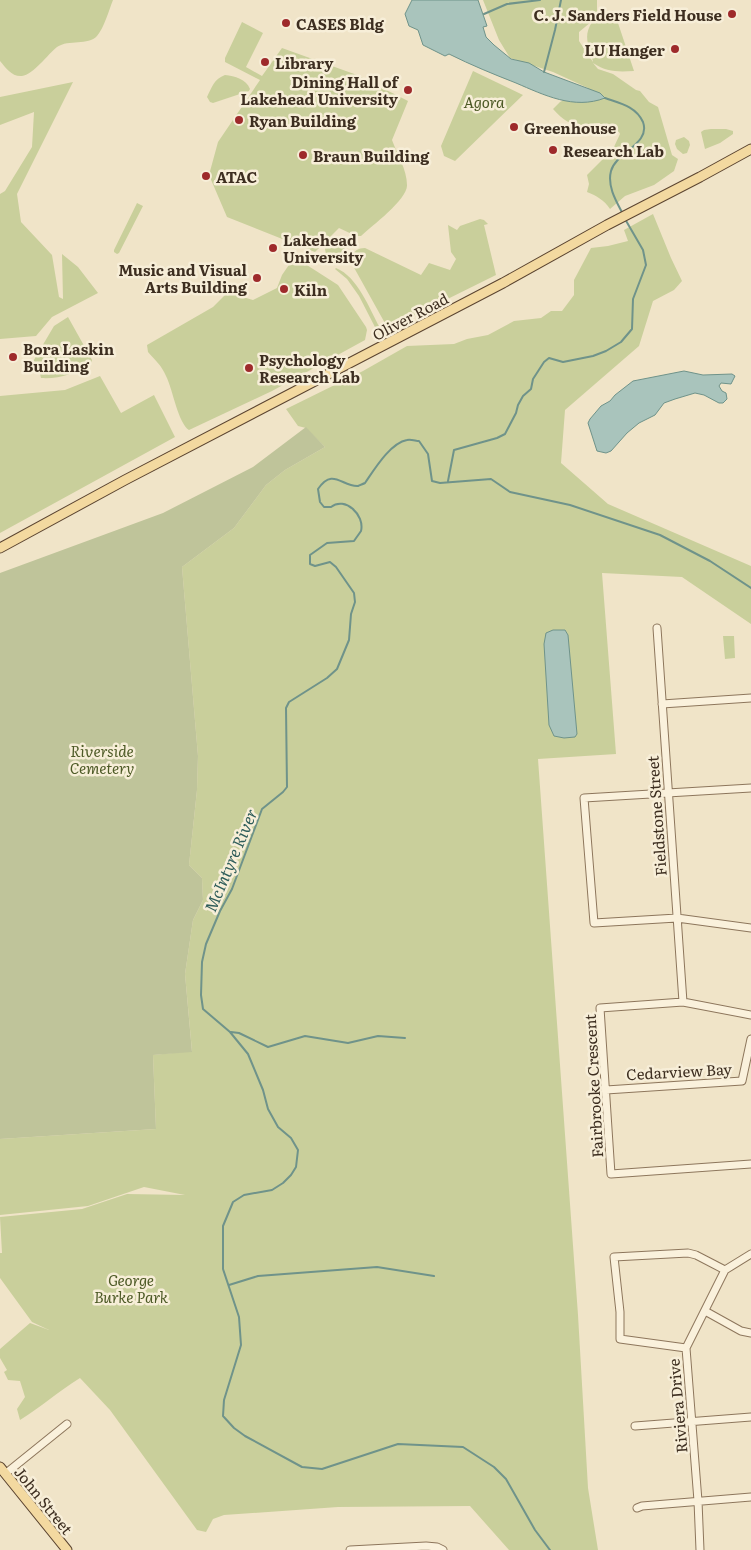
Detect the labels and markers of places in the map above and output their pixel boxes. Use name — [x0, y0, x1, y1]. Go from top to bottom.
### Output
place label: C. J. Sanders Field House — [533, 3, 722, 26]
marker: C. J. Sanders Field House — [726, 8, 738, 20]
place label: CASES Bldg — [296, 12, 385, 35]
marker: CASES Bldg — [280, 17, 292, 29]
place label: LU Hanger — [584, 38, 665, 61]
marker: LU Hanger — [669, 43, 681, 55]
place label: Library — [275, 51, 334, 74]
marker: Library — [259, 56, 271, 68]
place label: Dining Hall of Lakehead University — [241, 70, 400, 110]
marker: Dining Hall of Lakehead University — [402, 84, 414, 96]
place label: Ryan Building — [249, 109, 357, 132]
marker: Ryan Building — [233, 114, 245, 126]
place label: Greenhouse — [524, 116, 617, 139]
marker: Greenhouse — [508, 121, 520, 133]
place label: Research Lab — [563, 139, 664, 162]
place label: Braun Building — [313, 144, 430, 167]
marker: Research Lab — [547, 144, 559, 156]
marker: Braun Building — [297, 149, 309, 161]
place label: ATAC — [216, 165, 257, 188]
marker: ATAC — [200, 170, 212, 182]
place label: Lakehead University — [283, 228, 364, 268]
marker: Lakehead University — [267, 242, 279, 254]
place label: Music and Visual Arts Building — [118, 258, 248, 298]
marker: Music and Visual Arts Building — [251, 272, 263, 284]
place label: Kiln — [294, 278, 328, 301]
marker: Kiln — [278, 283, 290, 295]
place label: Bora Laskin Building — [23, 337, 115, 377]
place label: Psychology Research Lab — [259, 348, 360, 388]
marker: Bora Laskin Building — [7, 351, 19, 363]
marker: Psychology Research Lab — [243, 362, 255, 374]

